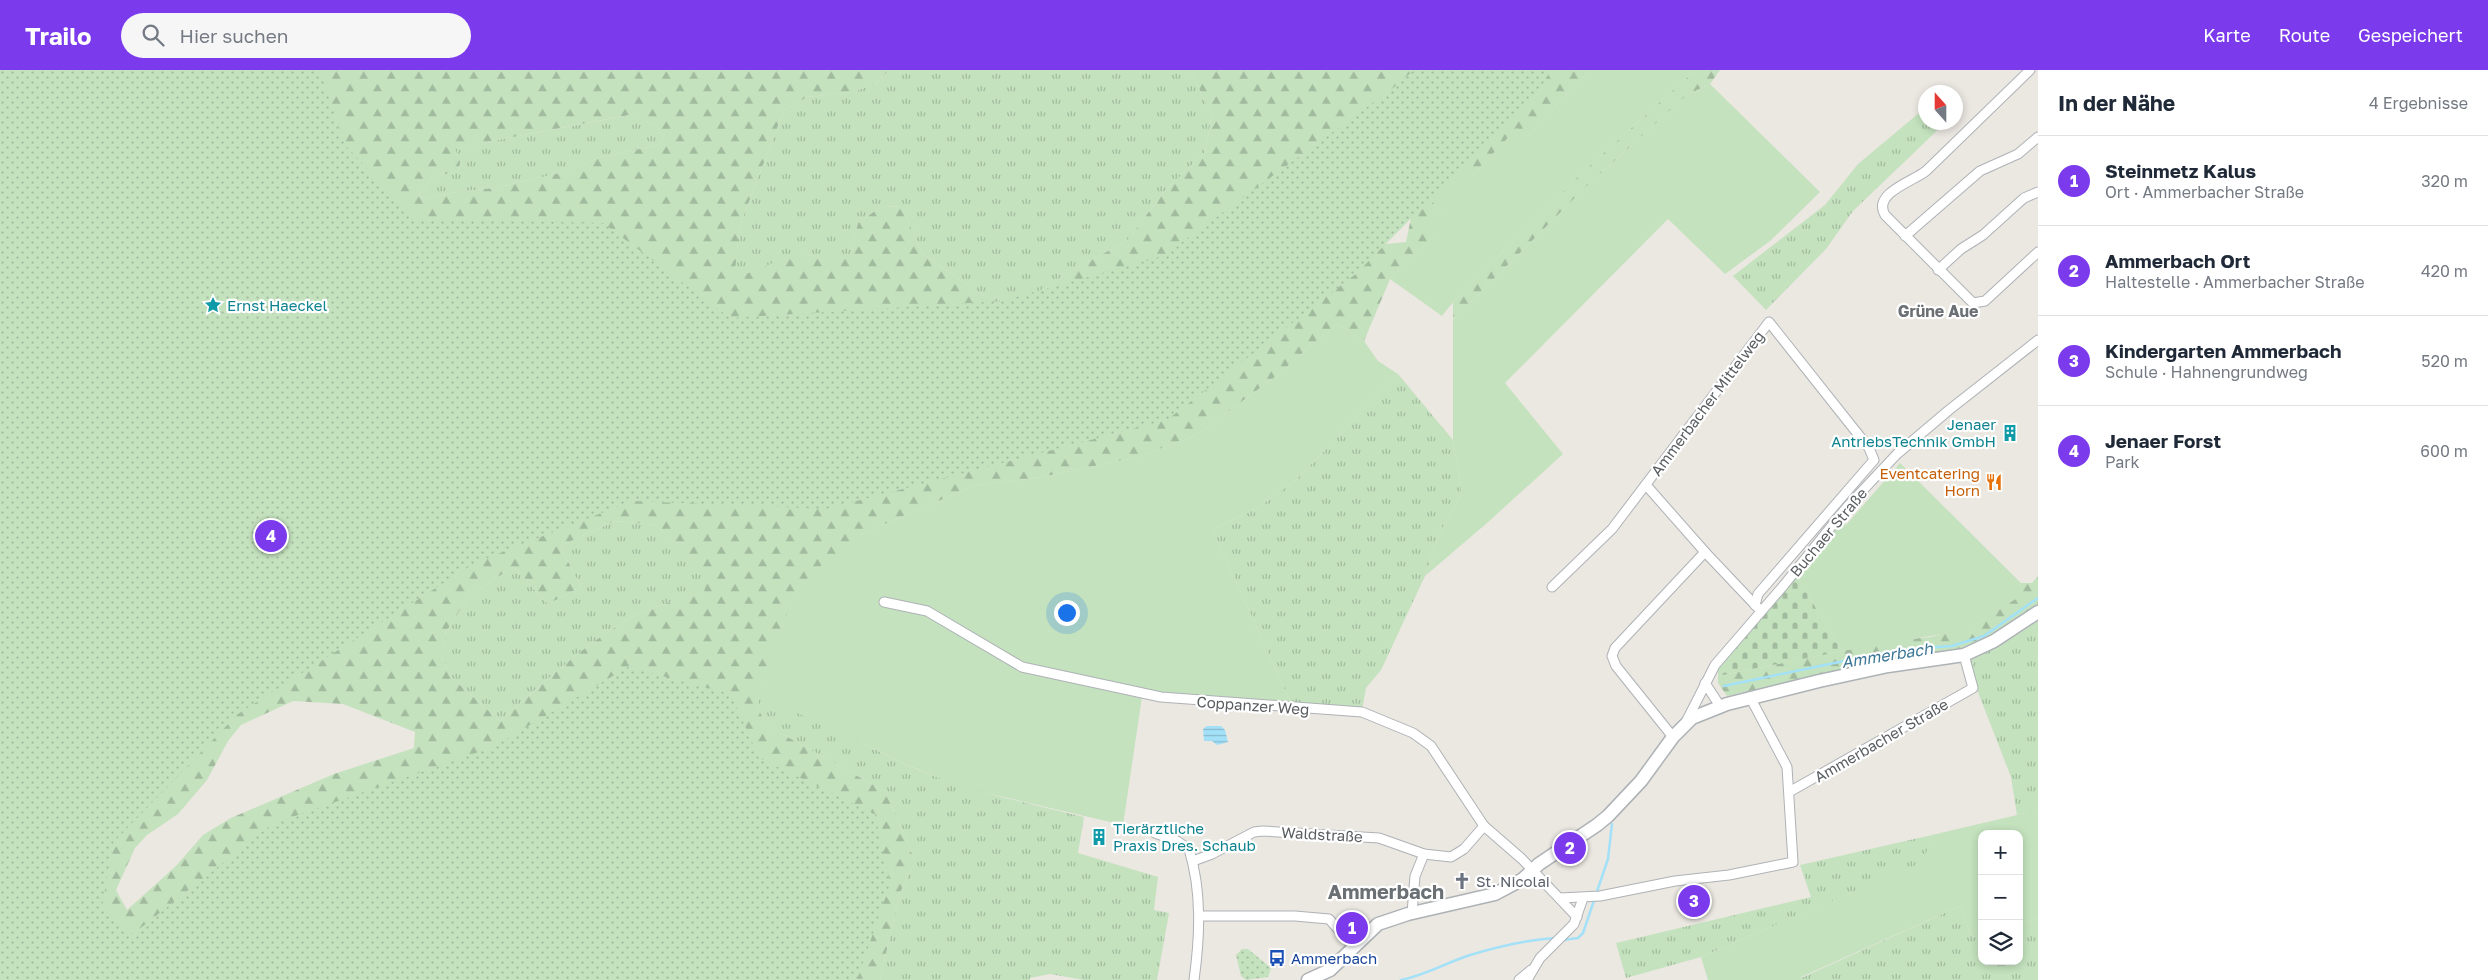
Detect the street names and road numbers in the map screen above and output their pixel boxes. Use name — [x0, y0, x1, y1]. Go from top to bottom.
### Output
street label: Ammerbacher Mittelweg — [1647, 327, 1767, 479]
street label: Buchaer Straße — [1786, 484, 1870, 580]
street label: Coppanzer Weg — [1196, 692, 1310, 718]
street label: Ammerbacher Straße — [1811, 694, 1951, 786]
street label: Waldstraße — [1281, 823, 1364, 845]

